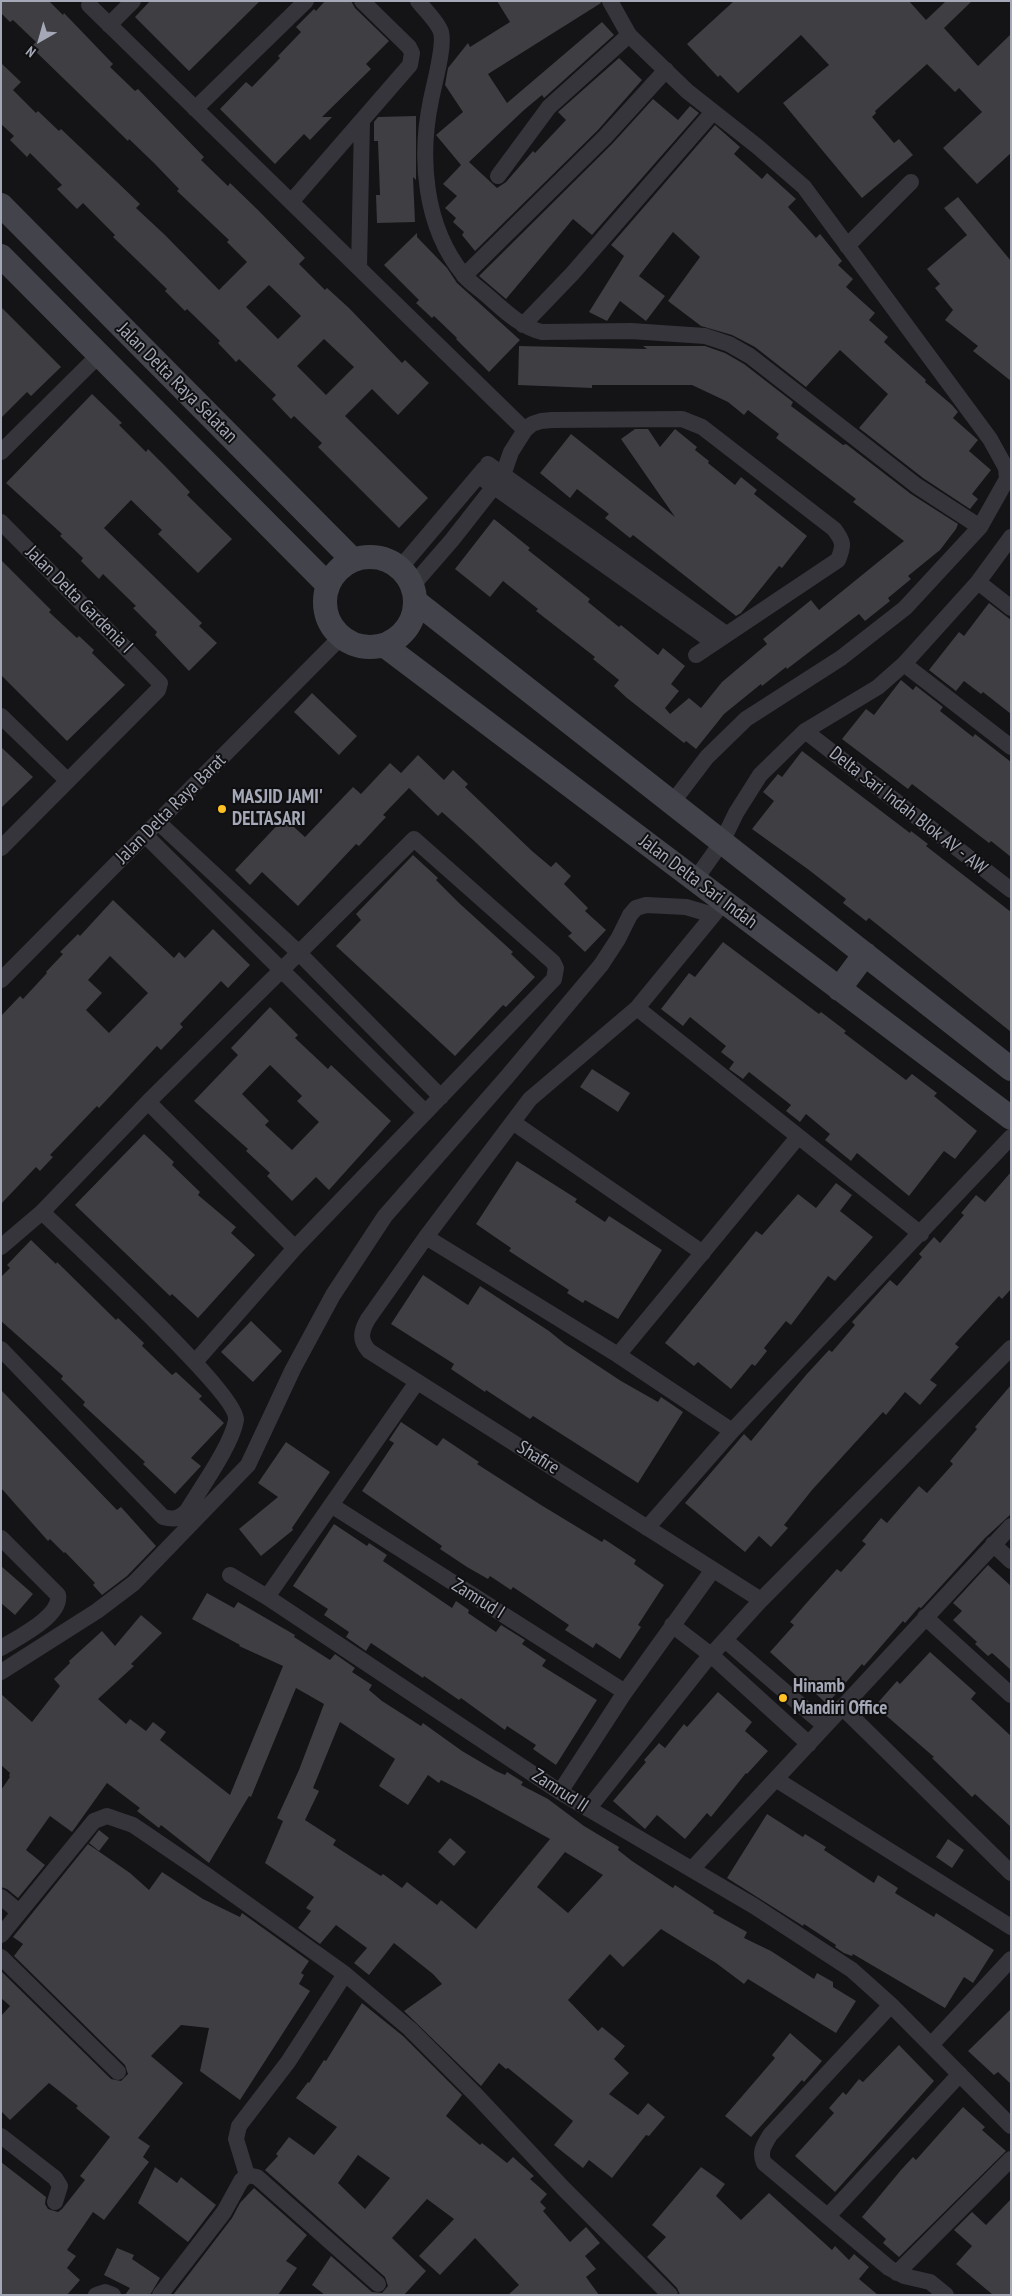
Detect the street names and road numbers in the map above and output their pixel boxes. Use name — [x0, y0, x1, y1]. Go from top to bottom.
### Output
street label: Jalan Delta Raya Selatan — [112, 318, 242, 448]
street label: Jalan Delta Gardenia I — [21, 542, 137, 658]
street label: Delta Sari Indah Blok AV - AW — [825, 742, 991, 880]
street label: Jalan Delta Raya Barat — [111, 749, 231, 869]
street label: Jalan Delta Sari Indah — [635, 830, 761, 934]
street label: Shafire — [513, 1436, 563, 1480]
street label: Zamrud I — [447, 1574, 509, 1624]
street label: Zamrud II — [528, 1764, 592, 1818]

